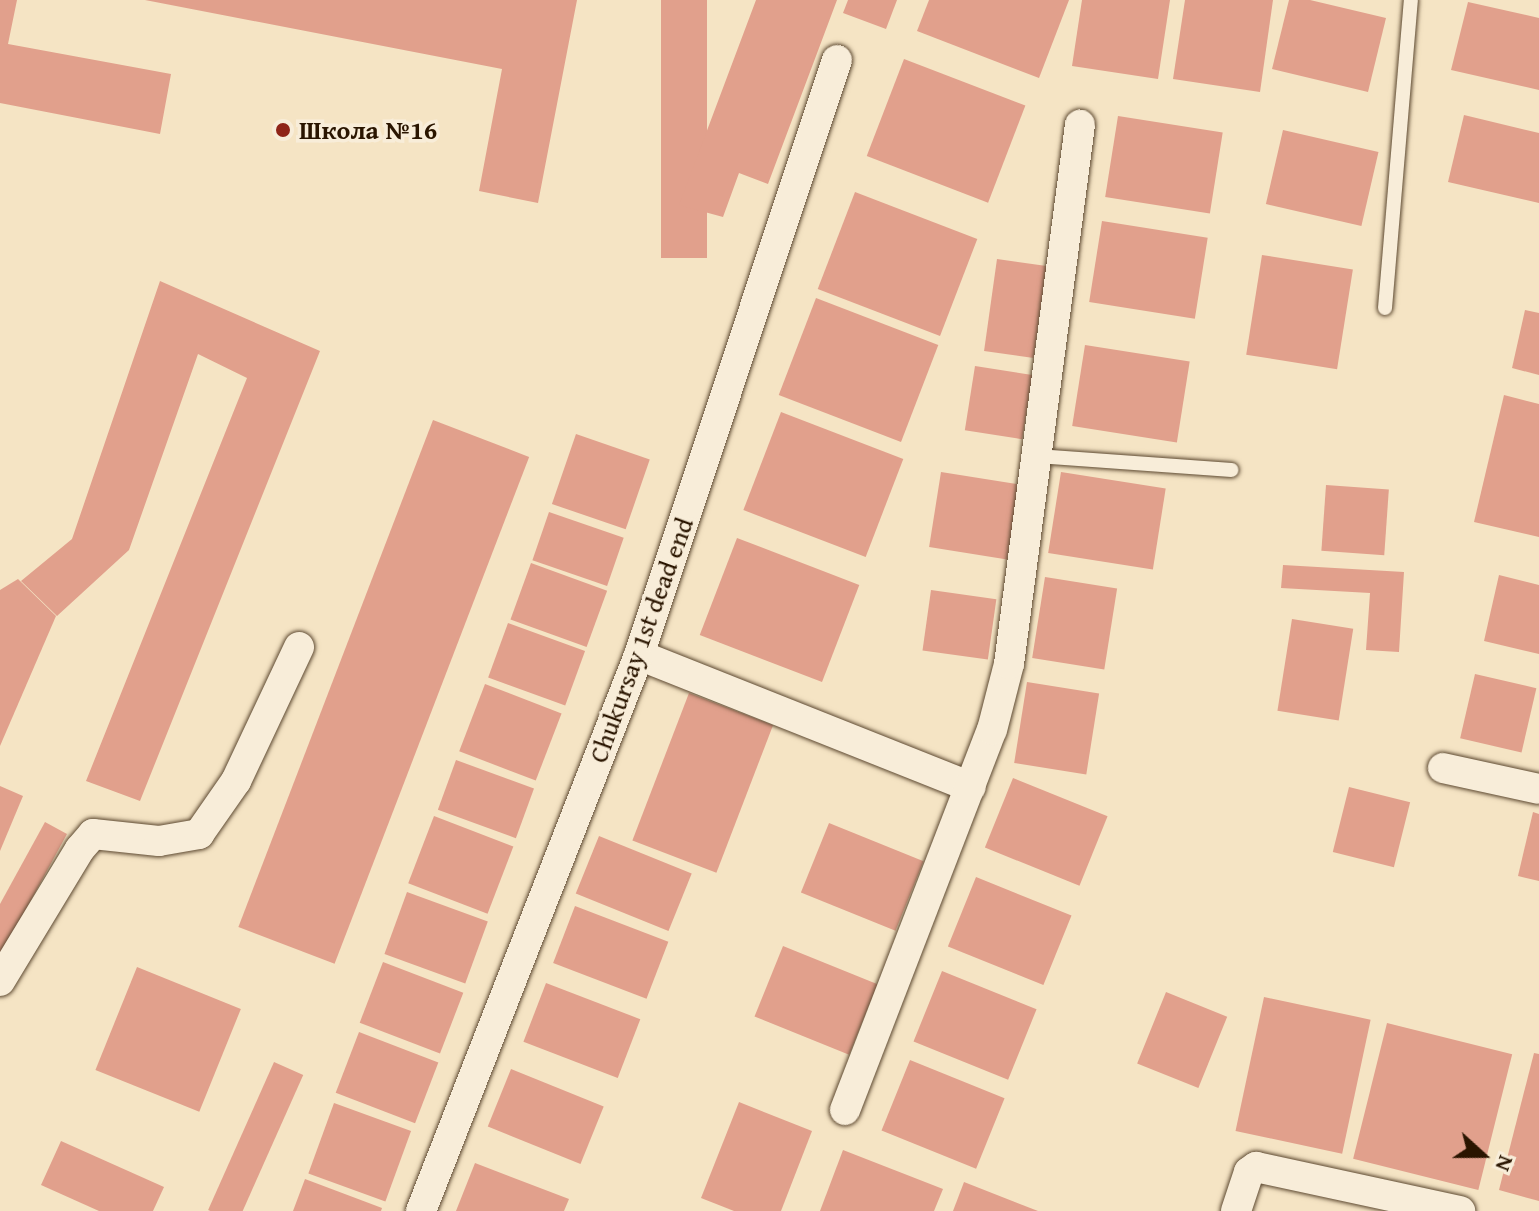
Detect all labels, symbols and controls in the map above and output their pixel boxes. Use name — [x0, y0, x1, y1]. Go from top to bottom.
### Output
place label: Школа №16 — [299, 114, 437, 146]
marker: Школа №16 — [274, 121, 292, 139]
street label: Chukursay 1st dead end — [582, 513, 700, 767]
north arrow — [1443, 1115, 1523, 1195]
text: N — [1488, 1151, 1523, 1176]

